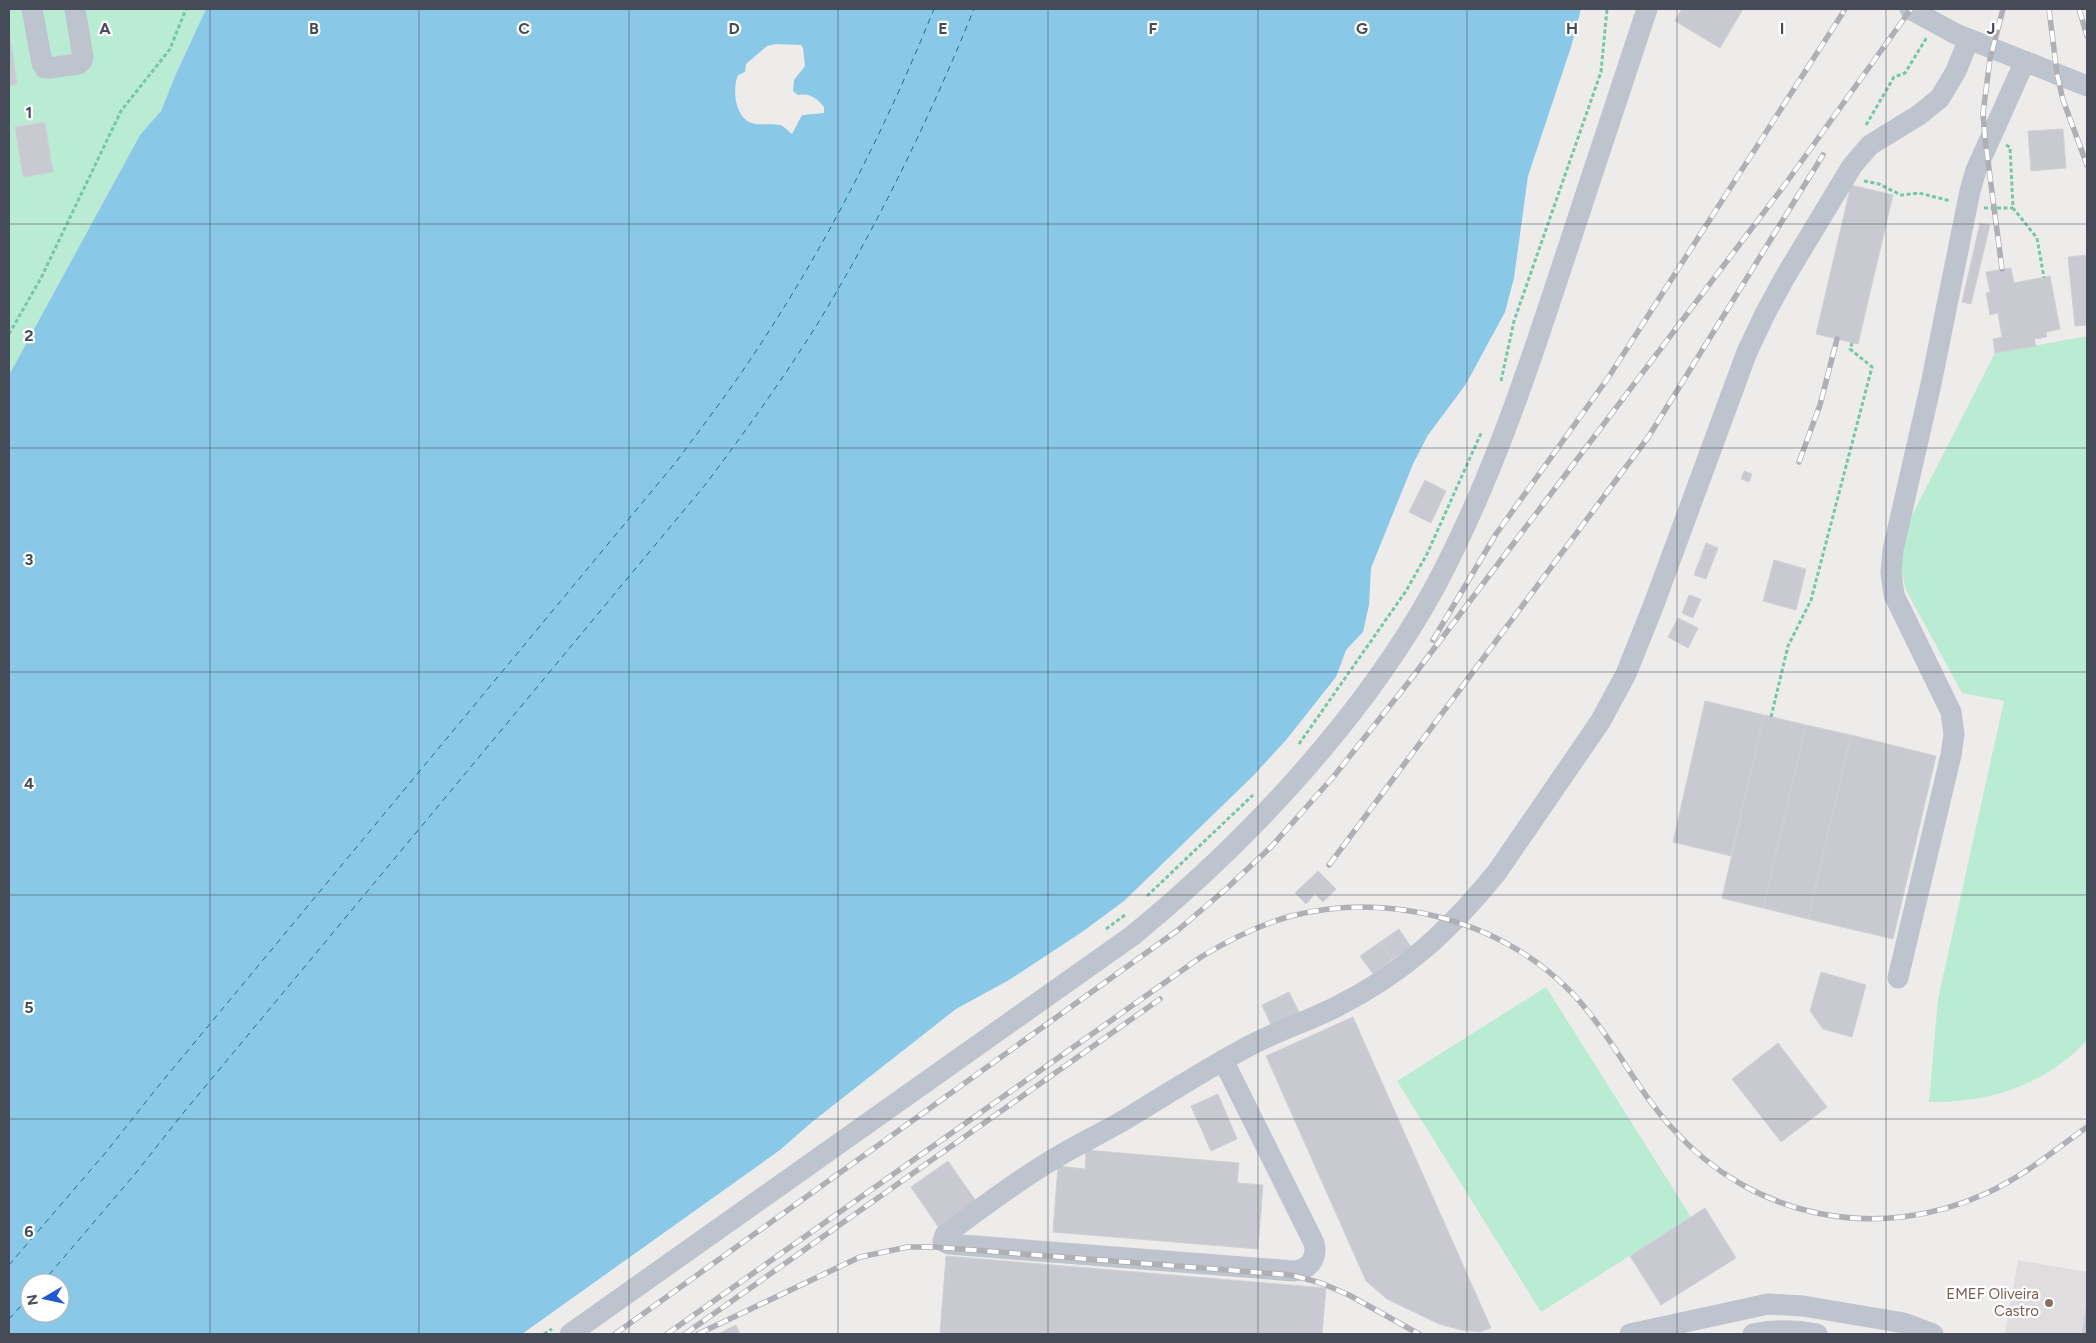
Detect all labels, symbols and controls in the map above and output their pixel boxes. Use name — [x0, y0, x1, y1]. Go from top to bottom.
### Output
text: A — [99, 19, 111, 38]
text: B — [309, 19, 319, 38]
text: C — [518, 19, 530, 38]
text: D — [728, 19, 740, 38]
text: E — [938, 19, 948, 38]
text: F — [1149, 19, 1158, 38]
text: G — [1356, 19, 1368, 38]
text: H — [1566, 19, 1578, 38]
text: I — [1780, 19, 1784, 38]
text: J — [1987, 19, 1995, 38]
text: 1 — [26, 103, 32, 122]
text: 2 — [24, 326, 34, 345]
text: 3 — [25, 550, 34, 569]
text: 4 — [24, 774, 34, 793]
text: 5 — [24, 998, 34, 1017]
text: 6 — [24, 1222, 34, 1241]
north arrow — [20, 1273, 70, 1323]
place label: EMEF Oliveira Castro — [1946, 1285, 2039, 1320]
text: N — [23, 1293, 42, 1307]
marker: EMEF Oliveira Castro — [2043, 1297, 2055, 1309]

